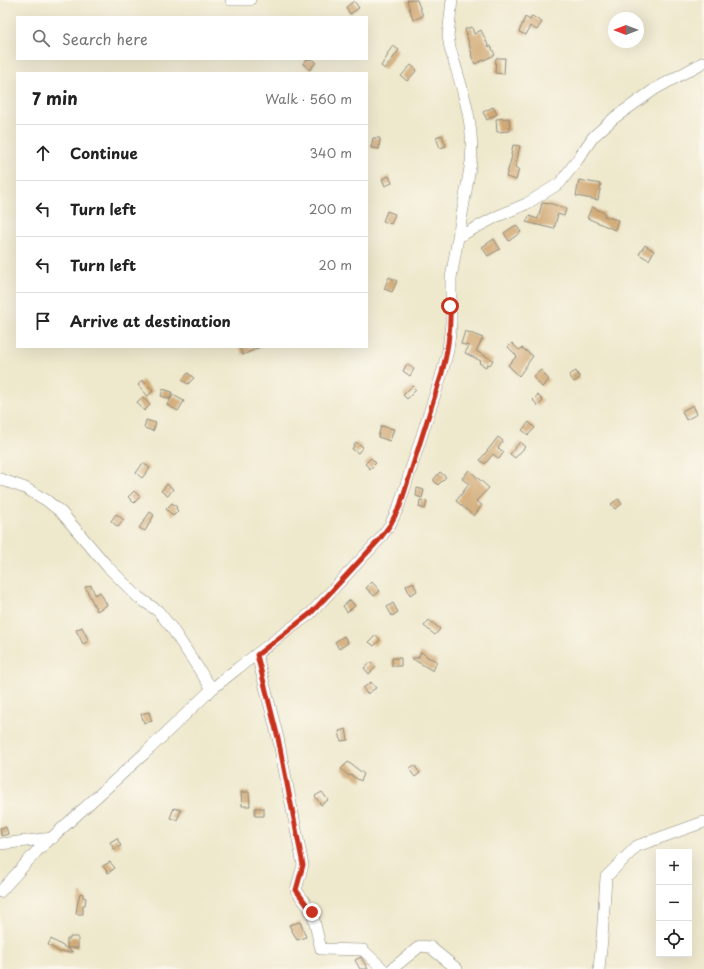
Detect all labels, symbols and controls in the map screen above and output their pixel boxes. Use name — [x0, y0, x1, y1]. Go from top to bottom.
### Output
north arrow — [608, 12, 644, 48]
search box — [16, 16, 368, 60]
icon: search — [30, 27, 52, 49]
text: Search here — [62, 27, 148, 50]
text: 7 min — [32, 85, 78, 111]
text: Walk · 560 m — [265, 89, 352, 108]
text: Continue — [70, 141, 138, 164]
icon: ahead — [32, 142, 54, 164]
text: 340 m — [309, 143, 352, 162]
text: Turn left — [70, 197, 136, 220]
icon: left — [32, 198, 54, 220]
text: 200 m — [309, 199, 352, 218]
text: Turn left — [70, 253, 136, 276]
icon: left — [32, 254, 54, 276]
text: 20 m — [318, 255, 352, 274]
route start — [441, 297, 459, 315]
text: Arrive at destination — [70, 309, 231, 332]
icon: arrive — [32, 310, 54, 332]
map controls — [656, 849, 692, 957]
button: + — [656, 849, 692, 885]
button: − — [656, 885, 692, 921]
route end — [303, 903, 321, 921]
button: locate — [656, 921, 692, 957]

